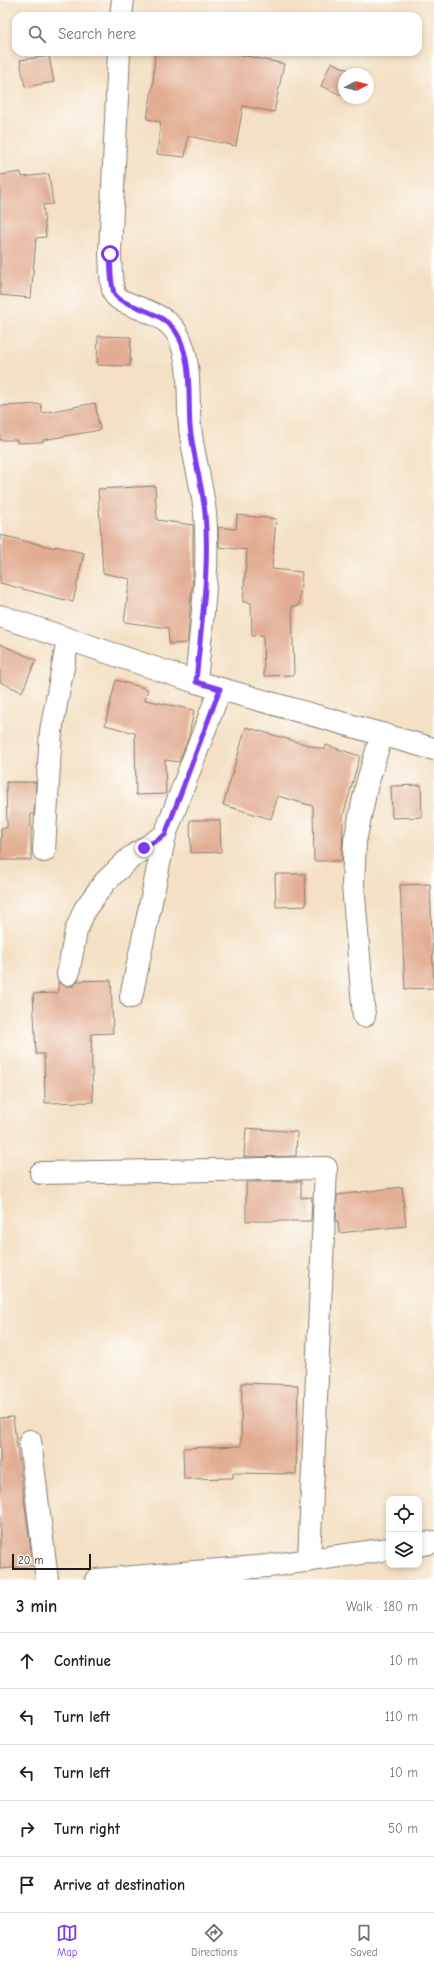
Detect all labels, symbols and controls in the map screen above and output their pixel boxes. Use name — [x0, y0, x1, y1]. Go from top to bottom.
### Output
search box — [12, 12, 422, 56]
icon: search — [26, 23, 48, 45]
text: Search here — [58, 25, 136, 43]
north arrow — [338, 68, 374, 104]
route start — [101, 245, 119, 263]
route end — [135, 839, 153, 857]
map controls — [386, 1496, 422, 1568]
button: locate — [386, 1496, 422, 1532]
button: layers — [386, 1532, 422, 1568]
scale bar — [12, 1552, 91, 1571]
text: 20 m — [18, 1554, 43, 1567]
text: 3 min — [16, 1597, 57, 1616]
text: Walk · 180 m — [346, 1599, 418, 1614]
icon: ahead — [16, 1650, 38, 1672]
text: Continue — [54, 1652, 111, 1670]
text: 10 m — [390, 1653, 418, 1668]
icon: left — [16, 1706, 38, 1728]
text: Turn left — [54, 1708, 110, 1726]
text: 110 m — [385, 1709, 418, 1724]
icon: left — [16, 1762, 38, 1784]
text: Turn left — [54, 1764, 110, 1782]
text: 10 m — [390, 1765, 418, 1780]
icon: right — [16, 1818, 38, 1840]
text: Turn right — [54, 1820, 120, 1838]
text: 50 m — [388, 1821, 418, 1836]
icon: arrive — [16, 1874, 38, 1896]
text: Arrive at destination — [54, 1876, 185, 1894]
tab: Map — [56, 1922, 78, 1959]
tab: Directions — [191, 1922, 238, 1959]
tab: Saved — [350, 1922, 378, 1959]

